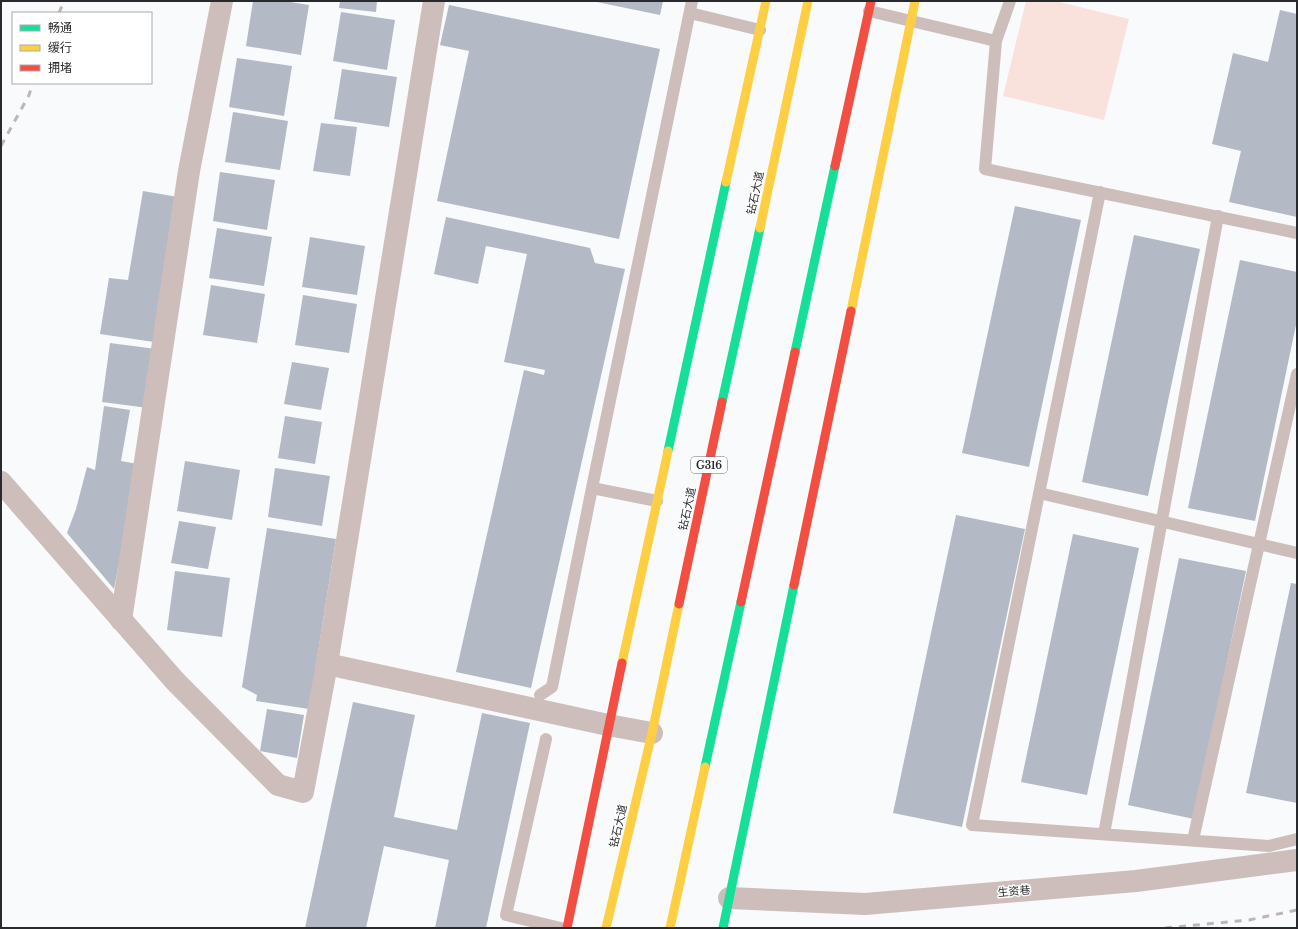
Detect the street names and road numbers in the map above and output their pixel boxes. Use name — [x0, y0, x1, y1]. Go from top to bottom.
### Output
street label: 钻石大道 — [744, 170, 766, 216]
road number: G316 — [691, 457, 727, 473]
street label: 钻石大道 — [676, 486, 698, 532]
street label: 钻石大道 — [606, 803, 630, 849]
street label: 生资巷 — [997, 883, 1031, 899]

